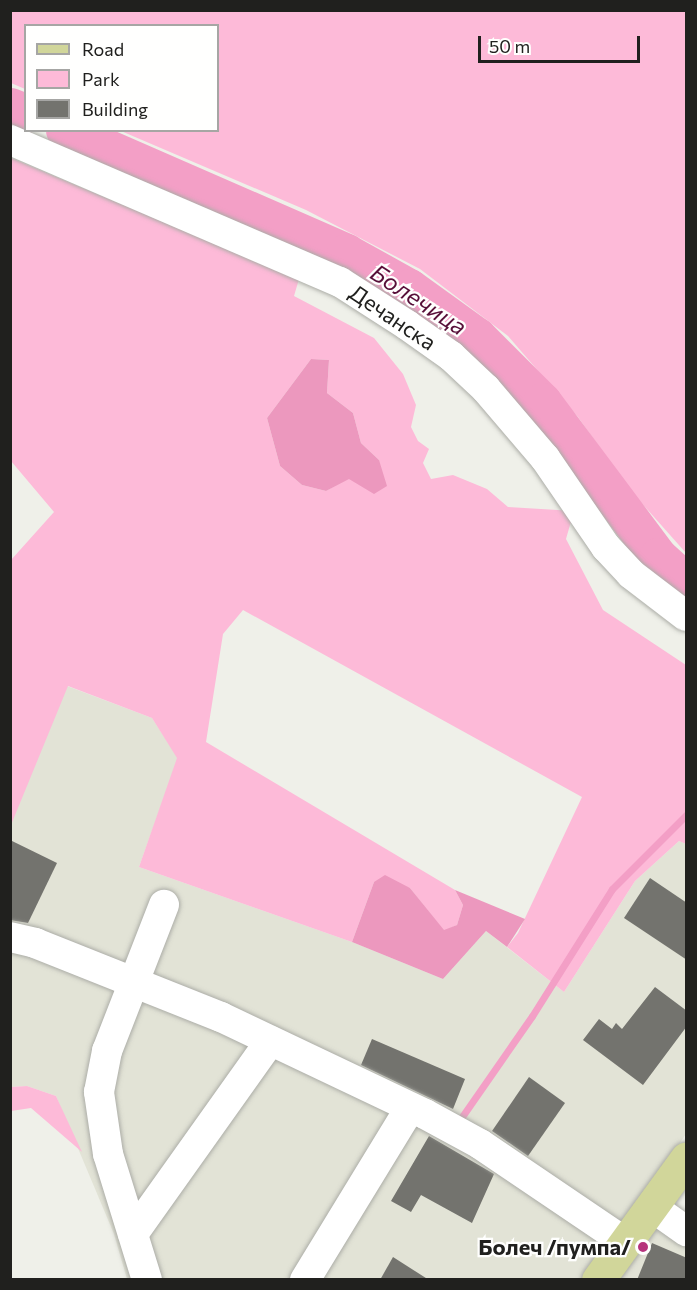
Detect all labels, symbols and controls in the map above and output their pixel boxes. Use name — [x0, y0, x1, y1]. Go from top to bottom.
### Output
legend — [24, 24, 219, 132]
scale bar — [481, 24, 643, 62]
text: 50 m — [489, 35, 530, 57]
text: Road — [82, 38, 124, 60]
text: Park — [82, 68, 120, 90]
text: Building — [82, 98, 148, 120]
water label: Болечица — [366, 257, 472, 341]
street label: Дечанска — [345, 279, 441, 355]
place label: Болеч /пумпа/ — [478, 1234, 631, 1260]
marker: Болеч /пумпа/ — [636, 1240, 650, 1254]

